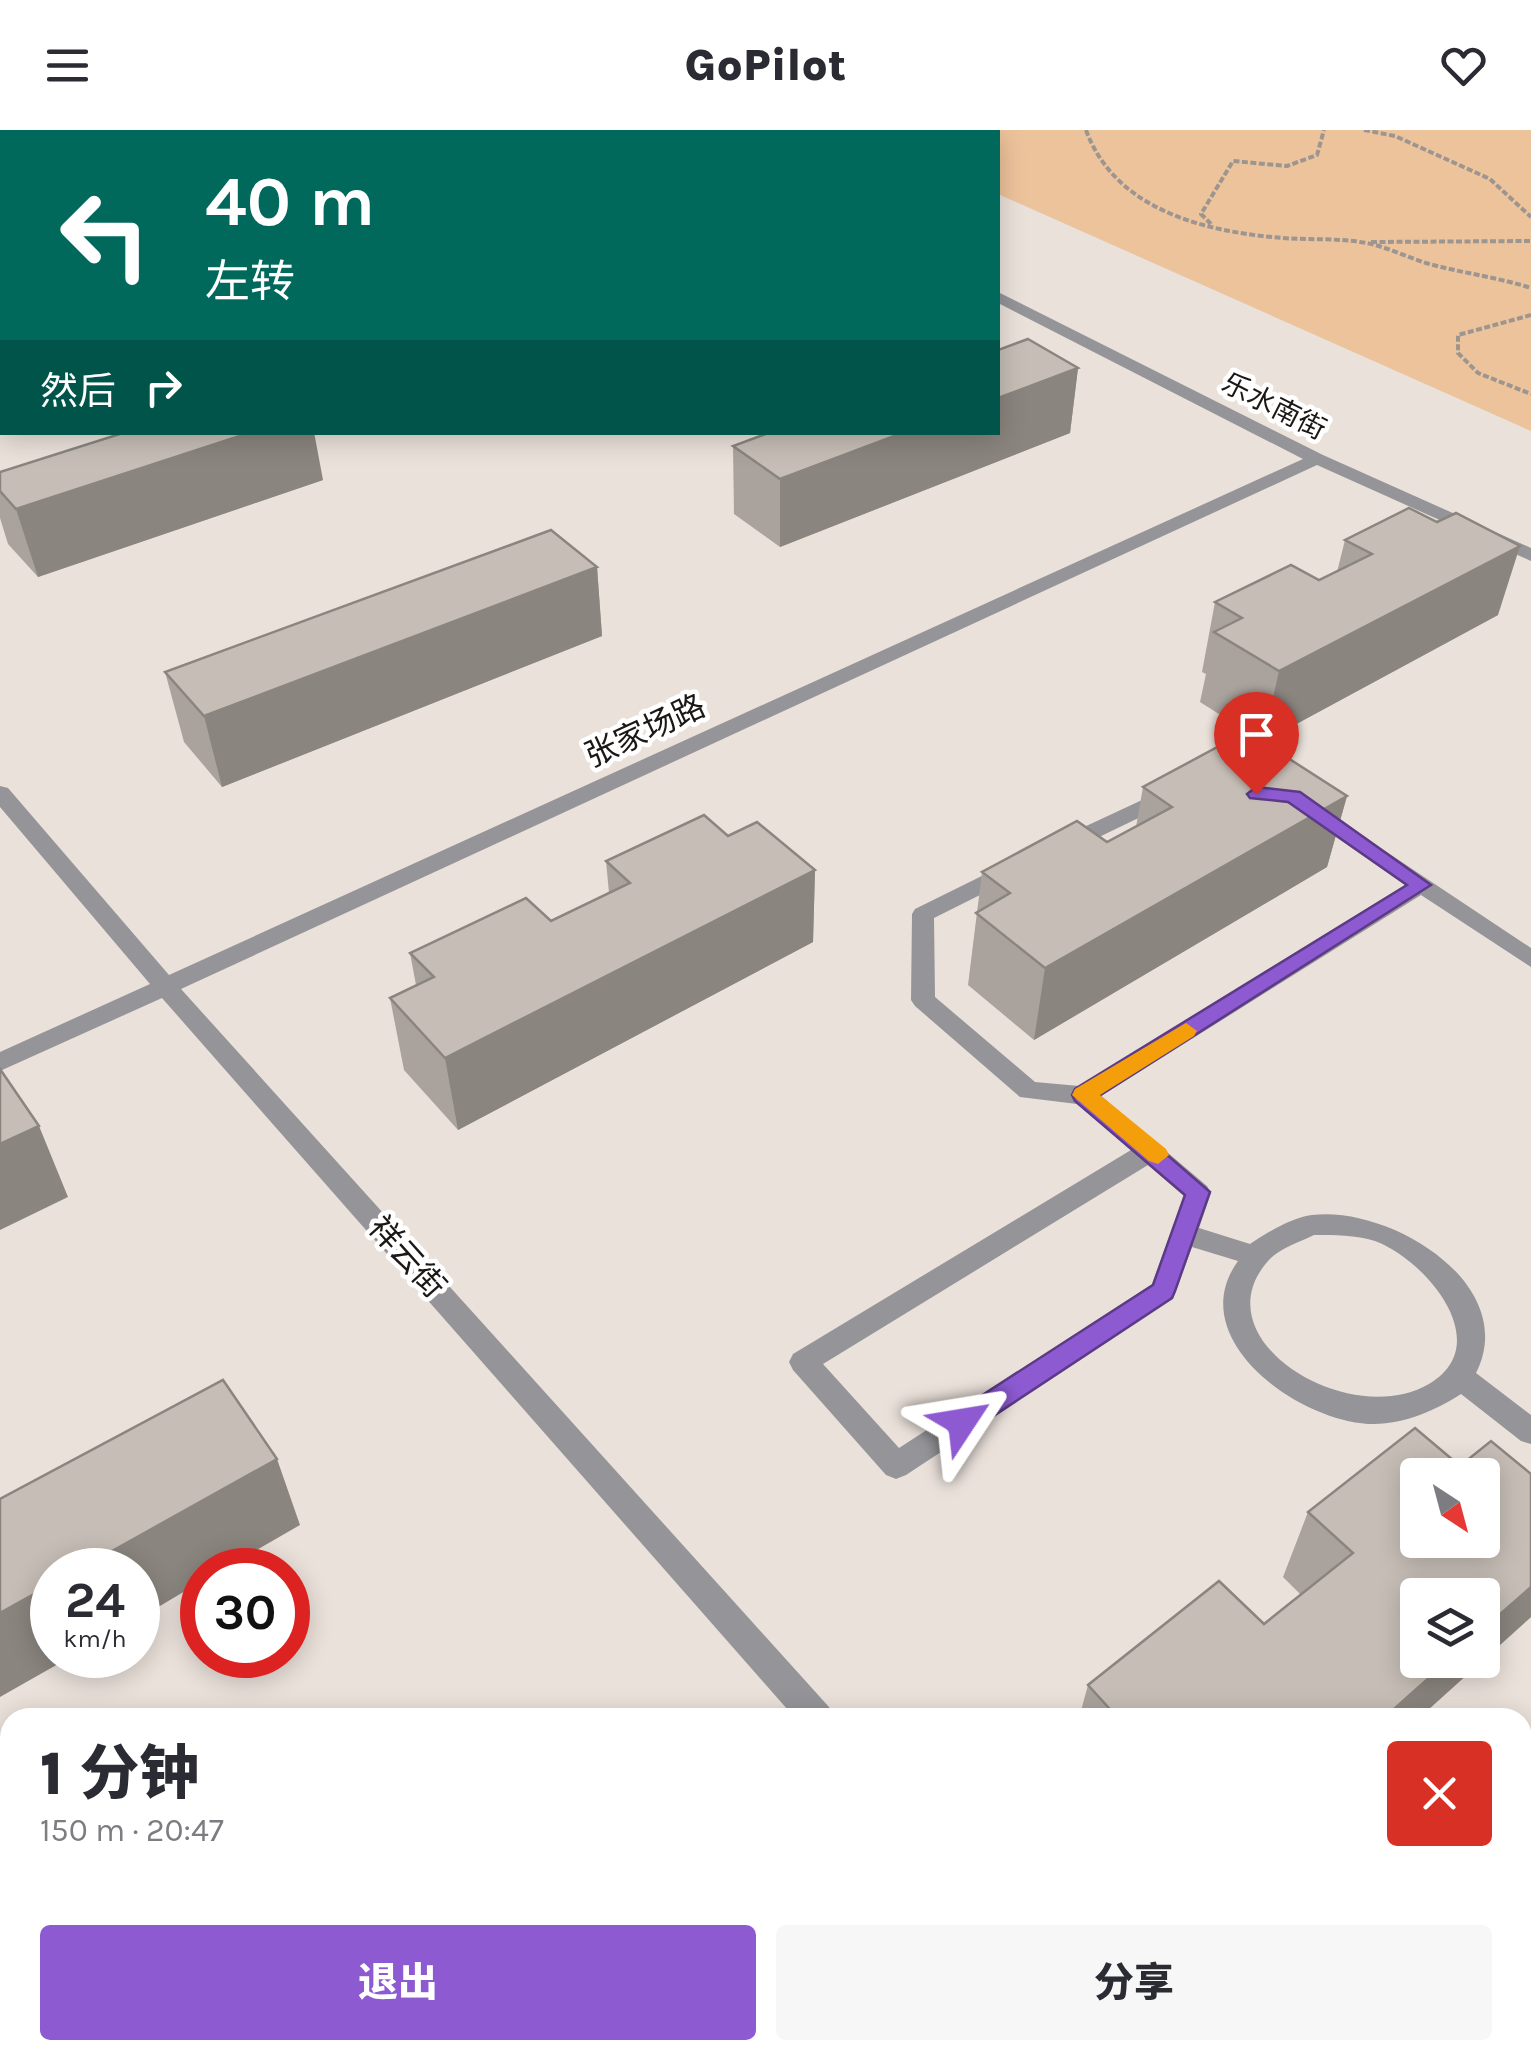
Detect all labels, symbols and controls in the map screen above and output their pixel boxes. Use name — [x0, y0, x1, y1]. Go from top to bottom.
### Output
icon: menu — [40, 38, 95, 93]
icon: heart — [1436, 38, 1491, 93]
text: GoPilot — [685, 39, 846, 91]
text: 40 m — [205, 161, 375, 243]
icon: left — [40, 170, 170, 300]
text: 左转 — [205, 256, 295, 308]
icon: right — [136, 360, 191, 415]
street label: 乐水南街 — [1217, 366, 1331, 446]
text: 然后 — [40, 369, 116, 414]
street label: 张家场路 — [579, 687, 711, 775]
pin — [1214, 692, 1299, 795]
icon: arrive — [1229, 707, 1284, 762]
street label: 祥云街 — [361, 1209, 453, 1305]
position arrow — [910, 1370, 1014, 1474]
north arrow — [1400, 1458, 1500, 1558]
map controls — [1400, 1458, 1500, 1678]
speed limit sign: 30 — [180, 1548, 310, 1678]
text: 24 — [65, 1571, 125, 1630]
button: layers — [1400, 1578, 1500, 1678]
text: km/h — [63, 1624, 127, 1653]
text: 1 分钟 — [40, 1739, 199, 1809]
button: close — [1387, 1741, 1492, 1846]
text: 150 m · 20:47 — [40, 1812, 224, 1849]
button: 退出 — [40, 1925, 756, 2040]
button: 分享 — [776, 1925, 1492, 2040]

